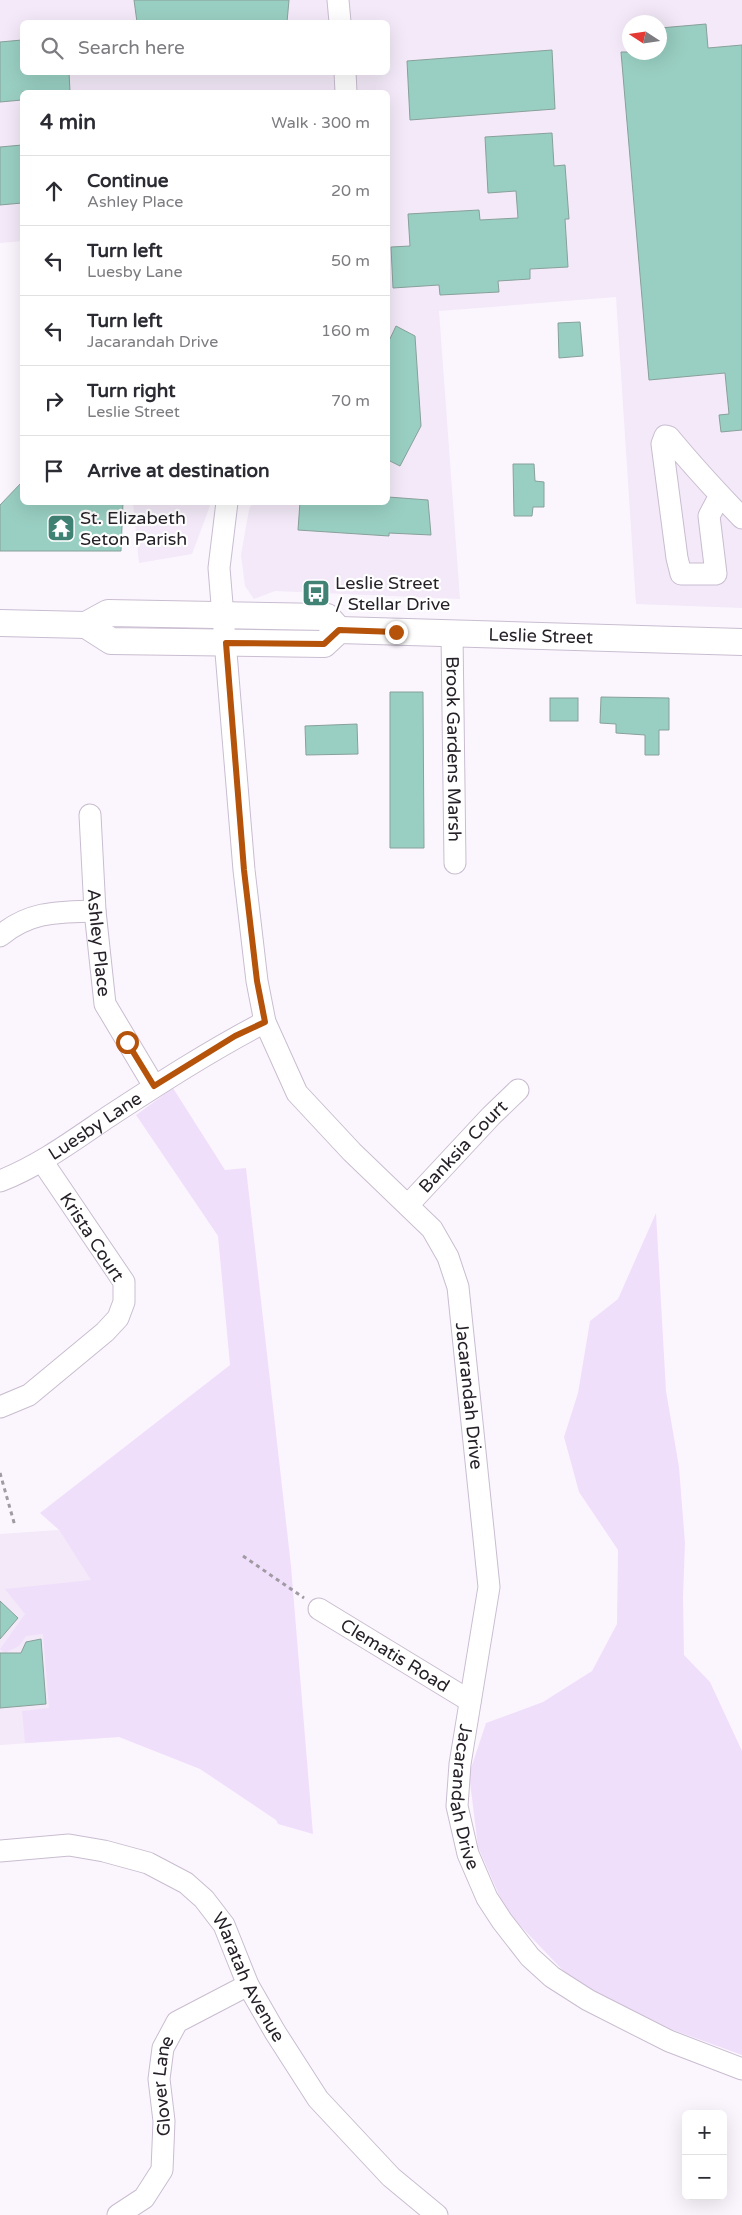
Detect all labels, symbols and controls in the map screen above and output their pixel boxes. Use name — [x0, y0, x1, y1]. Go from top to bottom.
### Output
north arrow — [622, 15, 667, 60]
search box — [20, 20, 390, 75]
icon: search — [38, 34, 66, 62]
text: Search here — [78, 37, 185, 59]
text: 4 min — [40, 110, 96, 135]
text: Walk · 300 m — [271, 113, 370, 133]
text: Continue — [87, 170, 169, 192]
icon: ahead — [40, 177, 68, 205]
text: 20 m — [331, 181, 370, 201]
text: Ashley Place — [87, 192, 183, 212]
text: Turn left — [87, 240, 163, 262]
icon: left — [40, 247, 68, 275]
text: 50 m — [331, 251, 370, 271]
text: Luesby Lane — [87, 262, 182, 282]
text: Turn left — [87, 310, 163, 332]
icon: left — [40, 317, 68, 345]
text: 160 m — [321, 321, 370, 341]
text: Jacarandah Drive — [87, 332, 218, 352]
text: Turn right — [87, 380, 175, 402]
icon: right — [40, 387, 68, 415]
text: 70 m — [331, 391, 370, 411]
text: Leslie Street — [87, 402, 180, 422]
icon: arrive — [40, 457, 68, 485]
text: Arrive at destination — [87, 460, 270, 482]
place label: St. Elizabeth Seton Parish — [80, 507, 187, 550]
temple icon: St. Elizabeth Seton Parish — [46, 513, 76, 543]
place label: Leslie Street / Stellar Drive — [335, 572, 450, 615]
bus stop icon: Leslie Street / Stellar Drive — [301, 578, 331, 608]
route end — [385, 621, 408, 644]
street label: Leslie Street — [488, 623, 593, 649]
street label: Brook Gardens Marsh — [441, 656, 466, 842]
street label: Ashley Place — [83, 888, 115, 998]
route start — [116, 1031, 139, 1054]
street label: Luesby Lane — [44, 1087, 146, 1165]
street label: Banksia Court — [414, 1095, 512, 1197]
street label: Krista Court — [55, 1188, 129, 1286]
street label: Jacarandah Drive — [451, 1321, 488, 1471]
street label: Clematis Road — [337, 1614, 454, 1697]
street label: Jacarandah Drive — [445, 1722, 484, 1873]
street label: Waratah Avenue — [207, 1908, 290, 2046]
street label: Glover Lane — [148, 2031, 179, 2137]
map controls — [682, 2110, 727, 2200]
button: + — [682, 2110, 727, 2155]
button: − — [682, 2155, 727, 2200]

